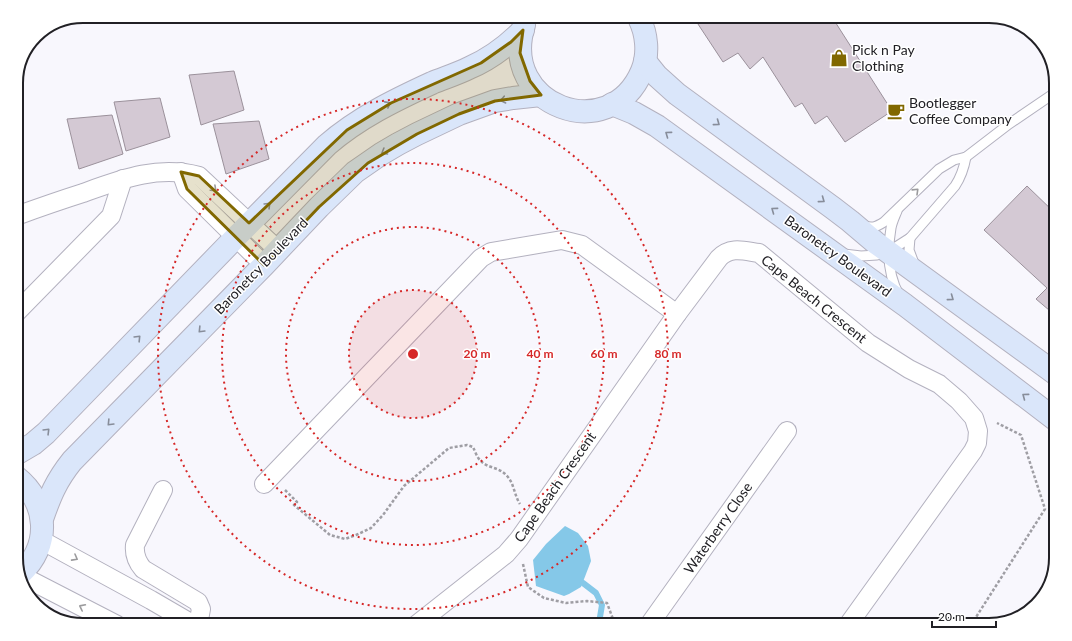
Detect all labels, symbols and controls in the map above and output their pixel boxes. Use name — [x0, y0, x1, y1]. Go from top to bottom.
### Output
place label: Pick n Pay Clothing — [852, 41, 915, 74]
shop icon: Pick n Pay Clothing — [829, 48, 849, 68]
place label: Bootlegger Coffee Company — [909, 94, 1013, 127]
one-way arrow — [500, 95, 506, 103]
one-way arrow — [384, 101, 391, 109]
cafe icon: Bootlegger Coffee Company — [886, 101, 906, 121]
one-way arrow — [712, 118, 719, 125]
one-way arrow — [666, 132, 673, 139]
one-way arrow — [381, 148, 388, 155]
one-way arrow — [209, 185, 217, 192]
one-way arrow — [911, 189, 919, 196]
one-way arrow — [817, 195, 824, 202]
one-way arrow — [263, 202, 271, 210]
one-way arrow — [771, 208, 778, 215]
street label: Baronetcy Boulevard — [782, 211, 895, 300]
street label: Baronetcy Boulevard — [210, 214, 311, 318]
street label: Cape Beach Crescent — [758, 251, 870, 346]
one-way arrow — [947, 293, 954, 301]
one-way arrow — [198, 325, 205, 333]
one-way arrow — [133, 335, 140, 343]
text: 20 m — [464, 346, 490, 361]
text: 40 m — [527, 346, 553, 361]
text: 60 m — [591, 346, 617, 361]
text: 80 m — [655, 346, 681, 361]
centre of rings — [406, 347, 420, 361]
one-way arrow — [1022, 393, 1029, 401]
one-way arrow — [107, 418, 115, 426]
one-way arrow — [42, 428, 50, 436]
street label: Cape Beach Crescent — [510, 428, 599, 545]
street label: Waterberry Close — [680, 479, 756, 577]
one-way arrow — [71, 554, 78, 561]
scale bar — [932, 603, 996, 629]
one-way arrow — [79, 604, 86, 612]
text: 20 m — [938, 609, 965, 624]

